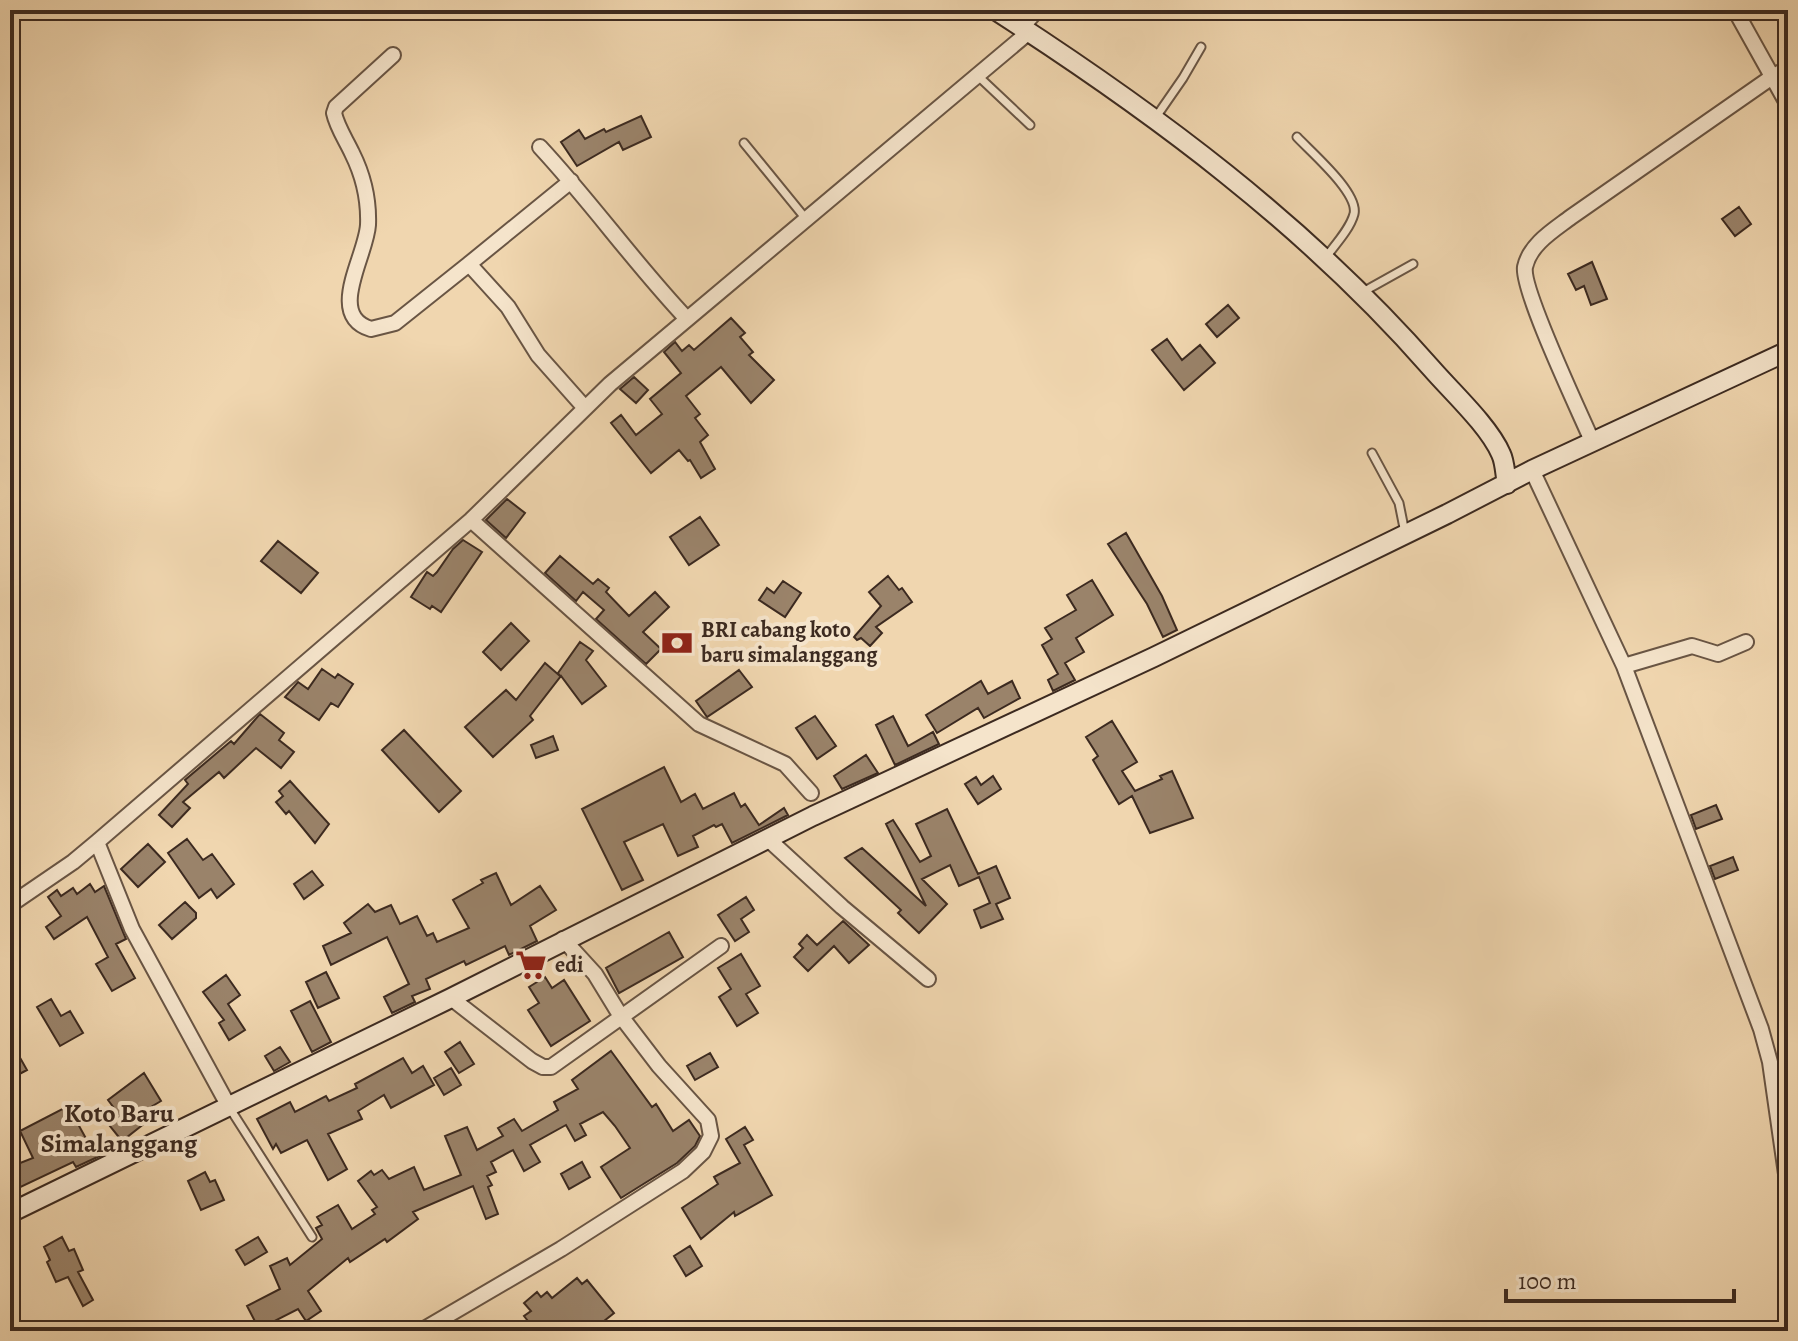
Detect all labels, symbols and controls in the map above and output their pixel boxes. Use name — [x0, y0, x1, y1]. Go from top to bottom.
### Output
place label: BRI cabang koto baru simalanggang — [700, 615, 878, 670]
bank icon: BRI cabang koto baru simalanggang — [660, 626, 694, 660]
supermarket icon: edi — [514, 948, 548, 982]
place label: edi — [555, 950, 583, 980]
district label: Koto Baru Simalanggang — [41, 1096, 198, 1161]
scale bar — [1506, 1253, 1734, 1303]
text: 100 m — [1518, 1265, 1577, 1297]

